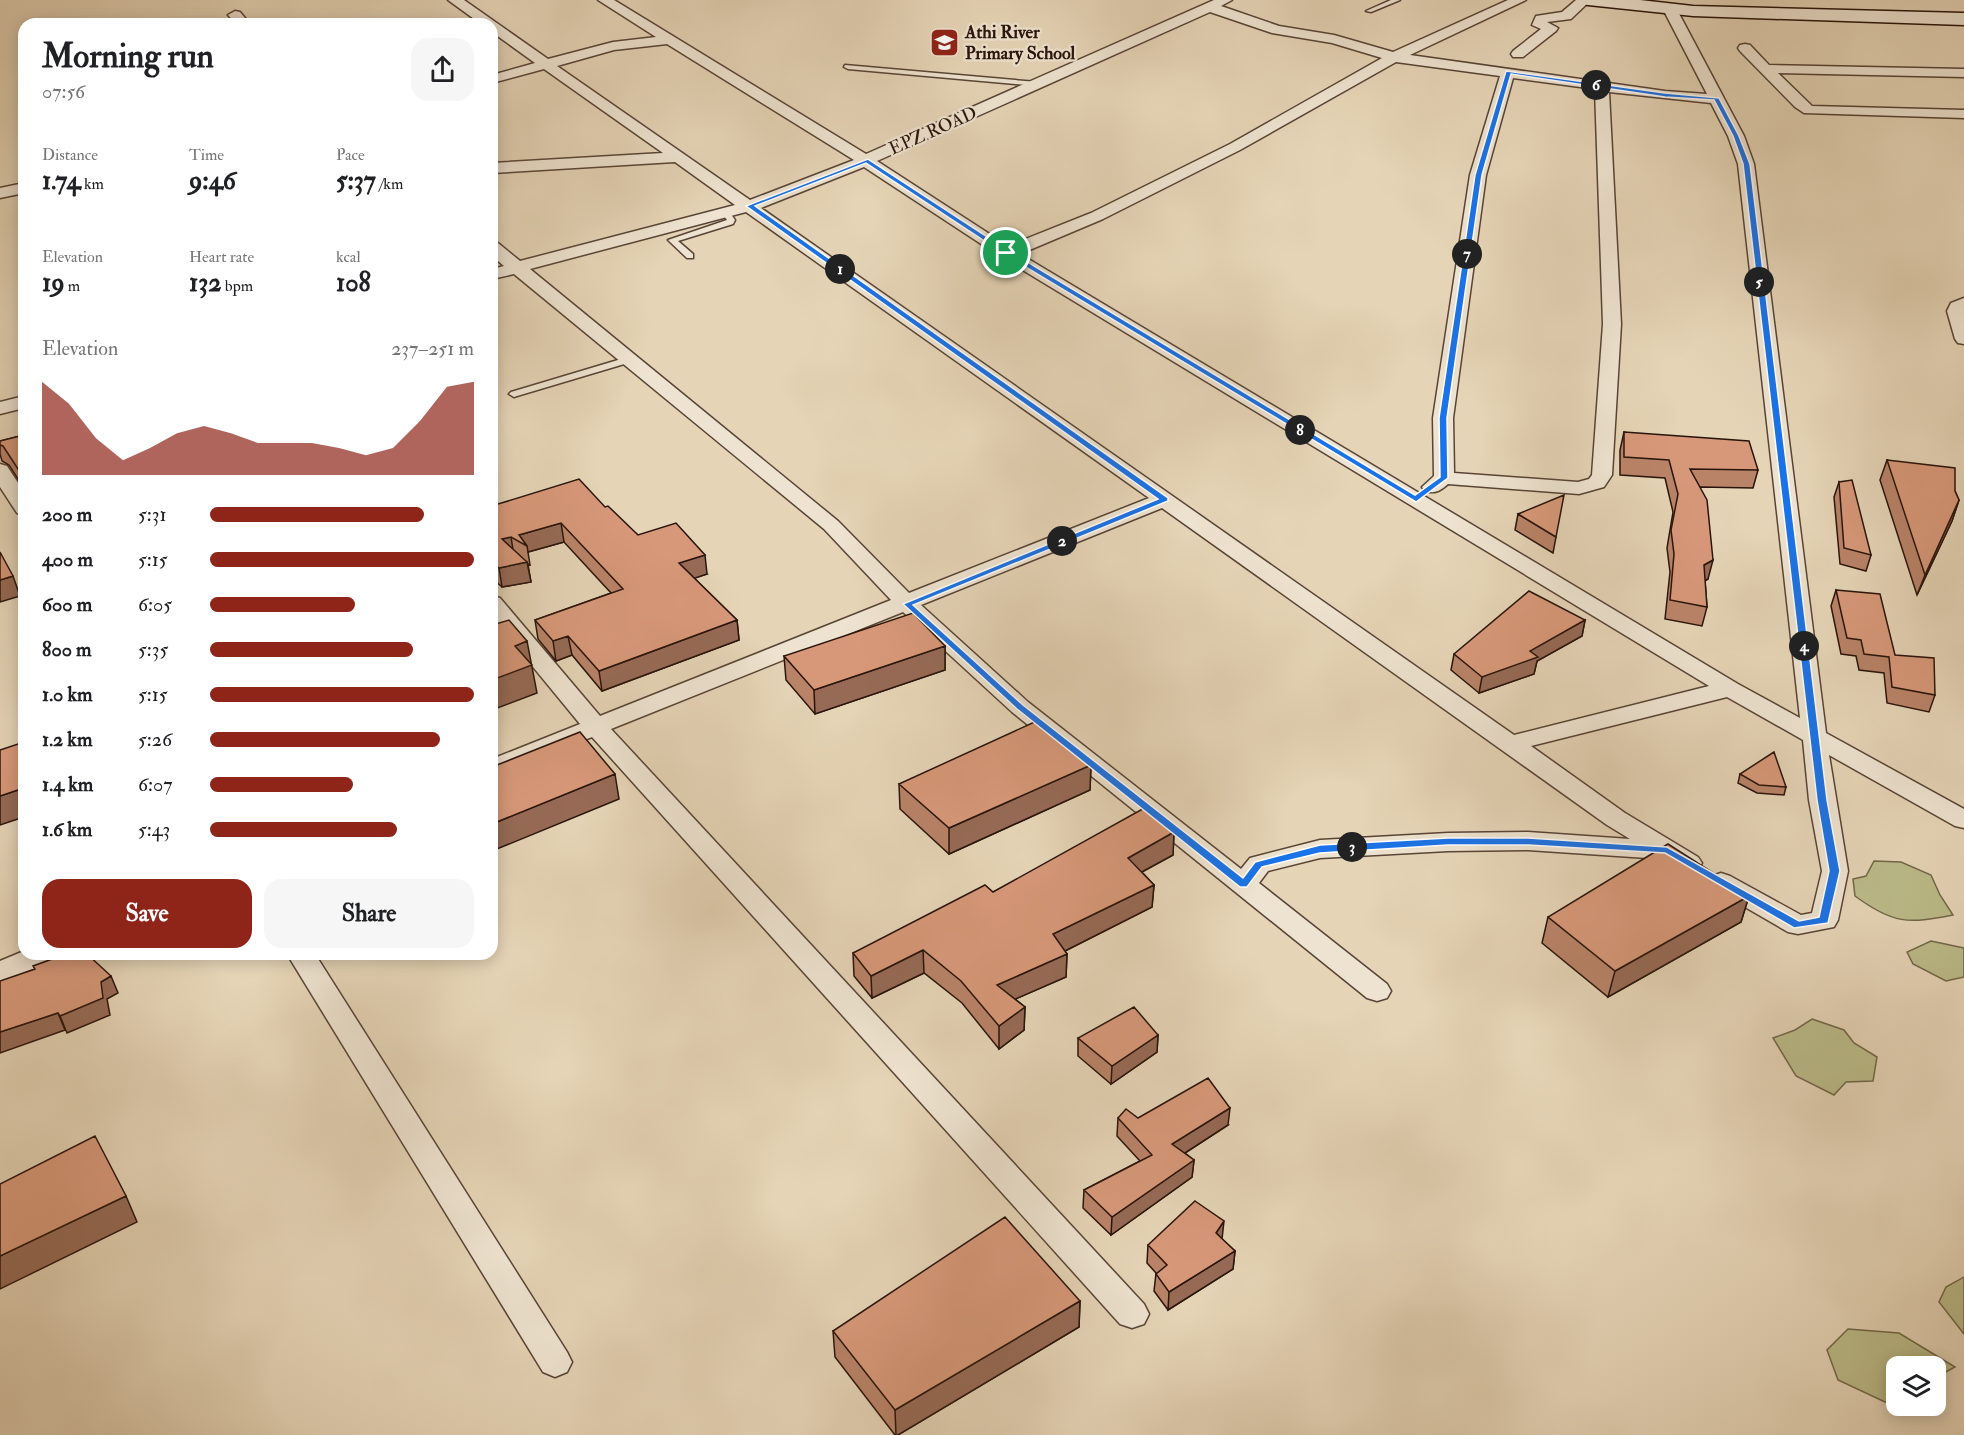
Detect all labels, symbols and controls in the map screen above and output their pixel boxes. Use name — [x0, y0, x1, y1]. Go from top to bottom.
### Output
place label: Athi River Primary School — [964, 21, 1076, 65]
school or university icon: Athi River Primary School — [928, 26, 960, 58]
text: Morning run — [42, 36, 214, 77]
button: share — [411, 38, 474, 101]
pin: 6 — [1581, 70, 1611, 100]
text: 6 — [1592, 75, 1600, 95]
text: 07:56 — [42, 79, 85, 104]
street label: EPZ ROAD — [885, 101, 981, 161]
text: Distance — [42, 145, 98, 165]
text: Time — [189, 145, 224, 165]
text: Pace — [336, 145, 365, 165]
text: 1.74 — [42, 165, 81, 197]
text: 9:46 — [189, 165, 236, 197]
text: 5:37 — [336, 165, 376, 197]
text: km — [81, 174, 104, 194]
text: /km — [376, 174, 403, 194]
pin — [980, 227, 1031, 278]
icon: arrive — [989, 236, 1022, 269]
pin: 7 — [1452, 239, 1482, 269]
text: 7 — [1463, 244, 1471, 264]
text: Elevation — [42, 247, 103, 267]
text: Heart rate — [189, 247, 254, 267]
text: kcal — [336, 247, 361, 267]
pin: 1 — [825, 254, 855, 284]
text: 1 — [837, 259, 843, 279]
text: 19 — [42, 267, 65, 299]
text: 132 — [189, 267, 221, 299]
text: 108 — [336, 267, 371, 299]
pin: 5 — [1744, 267, 1774, 297]
text: 5 — [1755, 272, 1763, 292]
text: m — [65, 276, 80, 296]
text: bpm — [221, 276, 253, 296]
text: Elevation — [42, 336, 118, 361]
text: 237–251 m — [391, 336, 474, 361]
pin: 8 — [1285, 415, 1315, 445]
text: 8 — [1296, 420, 1304, 440]
text: 200 m — [42, 502, 92, 527]
text: 5:31 — [138, 502, 167, 527]
pin: 2 — [1047, 526, 1077, 556]
text: 2 — [1058, 531, 1066, 551]
text: 400 m — [42, 547, 93, 572]
text: 5:15 — [138, 547, 168, 572]
text: 600 m — [42, 592, 92, 617]
text: 6:05 — [138, 592, 172, 617]
pin: 4 — [1789, 631, 1819, 661]
text: 4 — [1800, 636, 1808, 656]
text: 800 m — [42, 637, 92, 662]
text: 5:35 — [138, 637, 168, 662]
text: 1.0 km — [42, 682, 93, 707]
text: 5:15 — [138, 682, 168, 707]
text: 1.2 km — [42, 727, 92, 752]
text: 5:26 — [138, 727, 172, 752]
text: 1.4 km — [42, 772, 93, 797]
text: 6:07 — [138, 772, 172, 797]
text: 1.6 km — [42, 817, 92, 842]
text: 5:43 — [138, 817, 170, 842]
pin: 3 — [1337, 832, 1367, 862]
text: 3 — [1349, 837, 1355, 857]
button: Save — [42, 879, 252, 948]
button: Share — [264, 879, 474, 948]
map controls — [1886, 1356, 1946, 1416]
button: layers — [1886, 1356, 1946, 1416]

